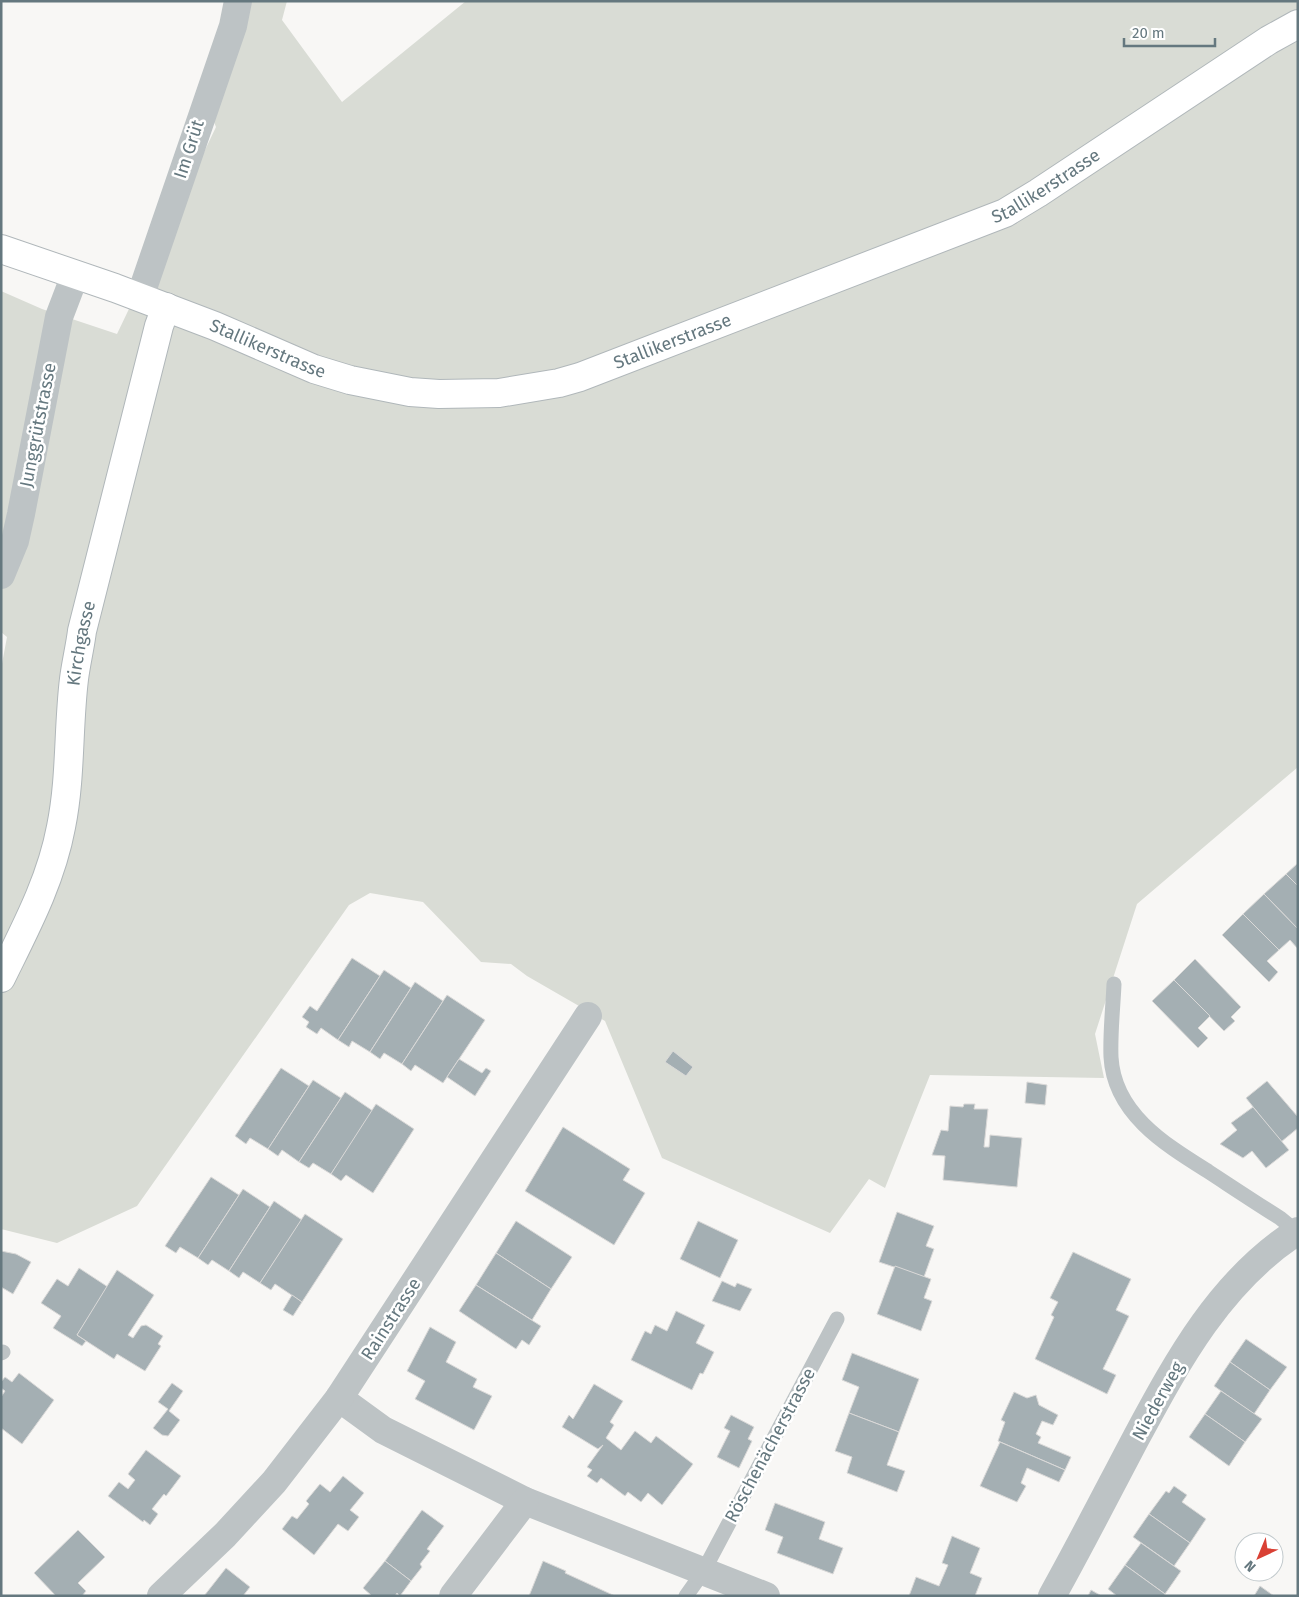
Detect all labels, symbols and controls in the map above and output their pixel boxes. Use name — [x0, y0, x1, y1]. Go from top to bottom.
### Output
scale bar — [1124, 15, 1215, 47]
text: 20 m — [1132, 24, 1165, 42]
street label: Im Grüt — [169, 116, 209, 181]
street label: Stallikerstrasse — [988, 144, 1104, 228]
street label: Stallikerstrasse — [610, 309, 734, 374]
street label: Stallikerstrasse — [206, 314, 328, 383]
street label: Junggrütstrasse — [15, 361, 61, 489]
street label: Kirchgasse — [62, 598, 100, 687]
street label: Rainstrasse — [356, 1274, 426, 1364]
street label: Niederweg — [1127, 1357, 1189, 1444]
street label: Röschenächerstrasse — [720, 1364, 820, 1526]
north arrow — [1234, 1532, 1284, 1582]
text: N — [1241, 1557, 1260, 1575]

